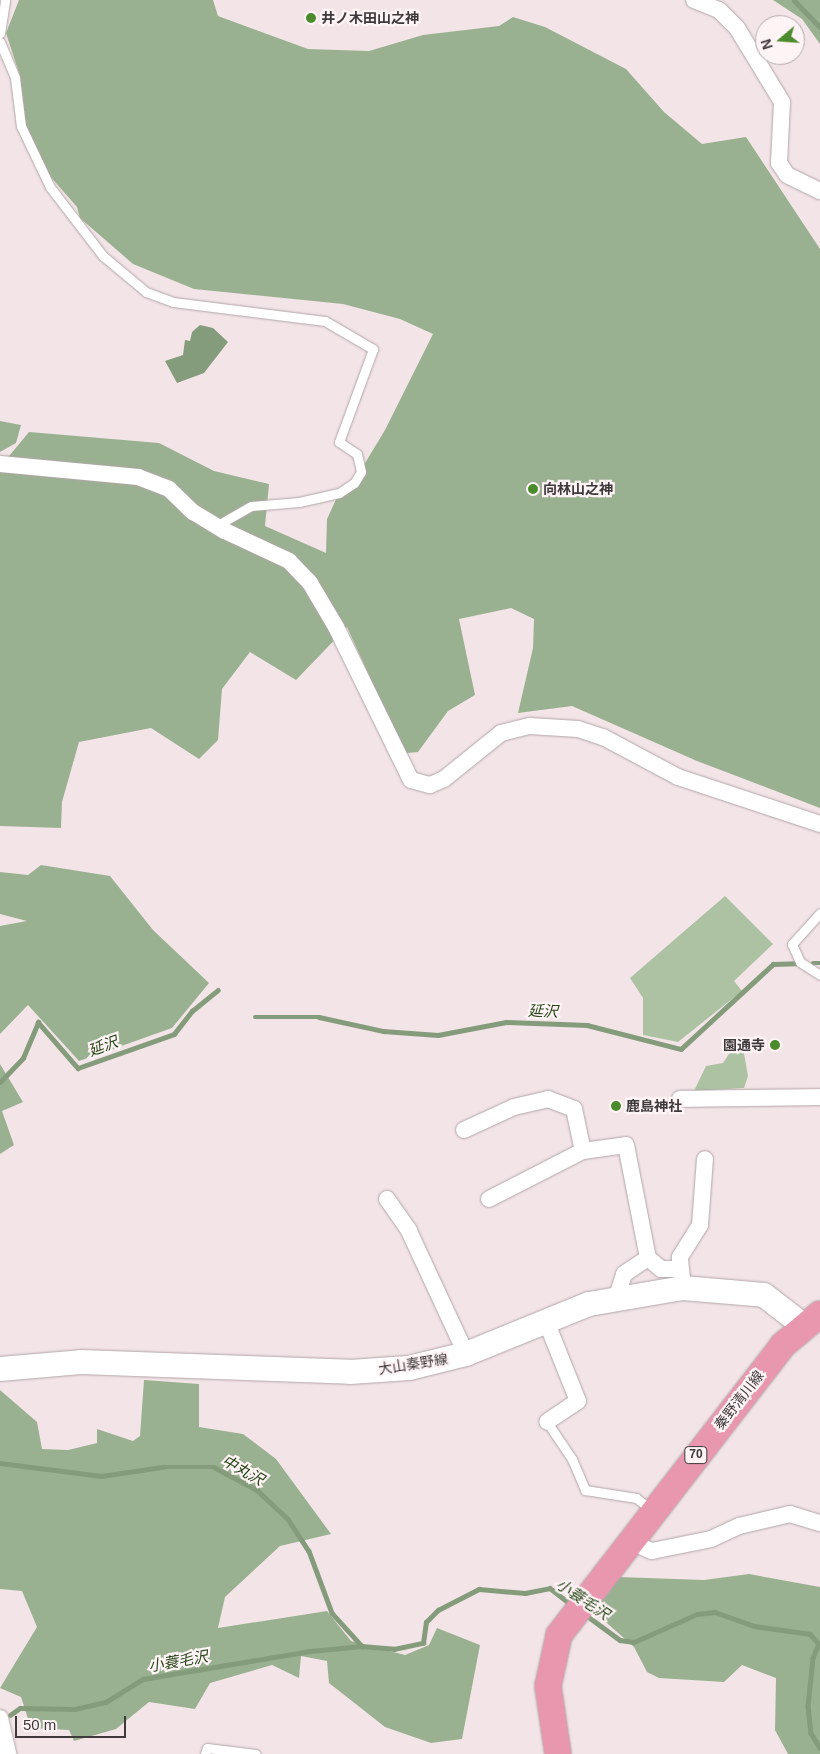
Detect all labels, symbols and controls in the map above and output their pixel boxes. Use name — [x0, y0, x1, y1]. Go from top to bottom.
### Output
place label: 井ノ木田山之神 — [321, 10, 419, 26]
marker: 井ノ木田山之神 — [305, 12, 317, 24]
north arrow — [755, 15, 805, 65]
text: N — [758, 37, 776, 52]
place label: 向林山之神 — [543, 481, 613, 497]
marker: 向林山之神 — [527, 483, 539, 495]
water label: 延沢 — [528, 1001, 558, 1021]
water label: 延沢 — [86, 1032, 120, 1060]
place label: 園通寺 — [723, 1037, 765, 1053]
marker: 園通寺 — [769, 1039, 781, 1051]
place label: 鹿島神社 — [626, 1098, 682, 1114]
marker: 鹿島神社 — [610, 1100, 622, 1112]
street label: 大山秦野線 — [377, 1350, 449, 1378]
street label: 秦野清川線 — [711, 1367, 767, 1433]
road number: 70 — [684, 1446, 708, 1464]
water label: 中丸沢 — [219, 1451, 267, 1489]
water label: 小蓑毛沢 — [553, 1575, 613, 1623]
water label: 小蓑毛沢 — [147, 1647, 209, 1675]
scale bar — [18, 1706, 129, 1738]
text: 50 m — [23, 1716, 56, 1733]

